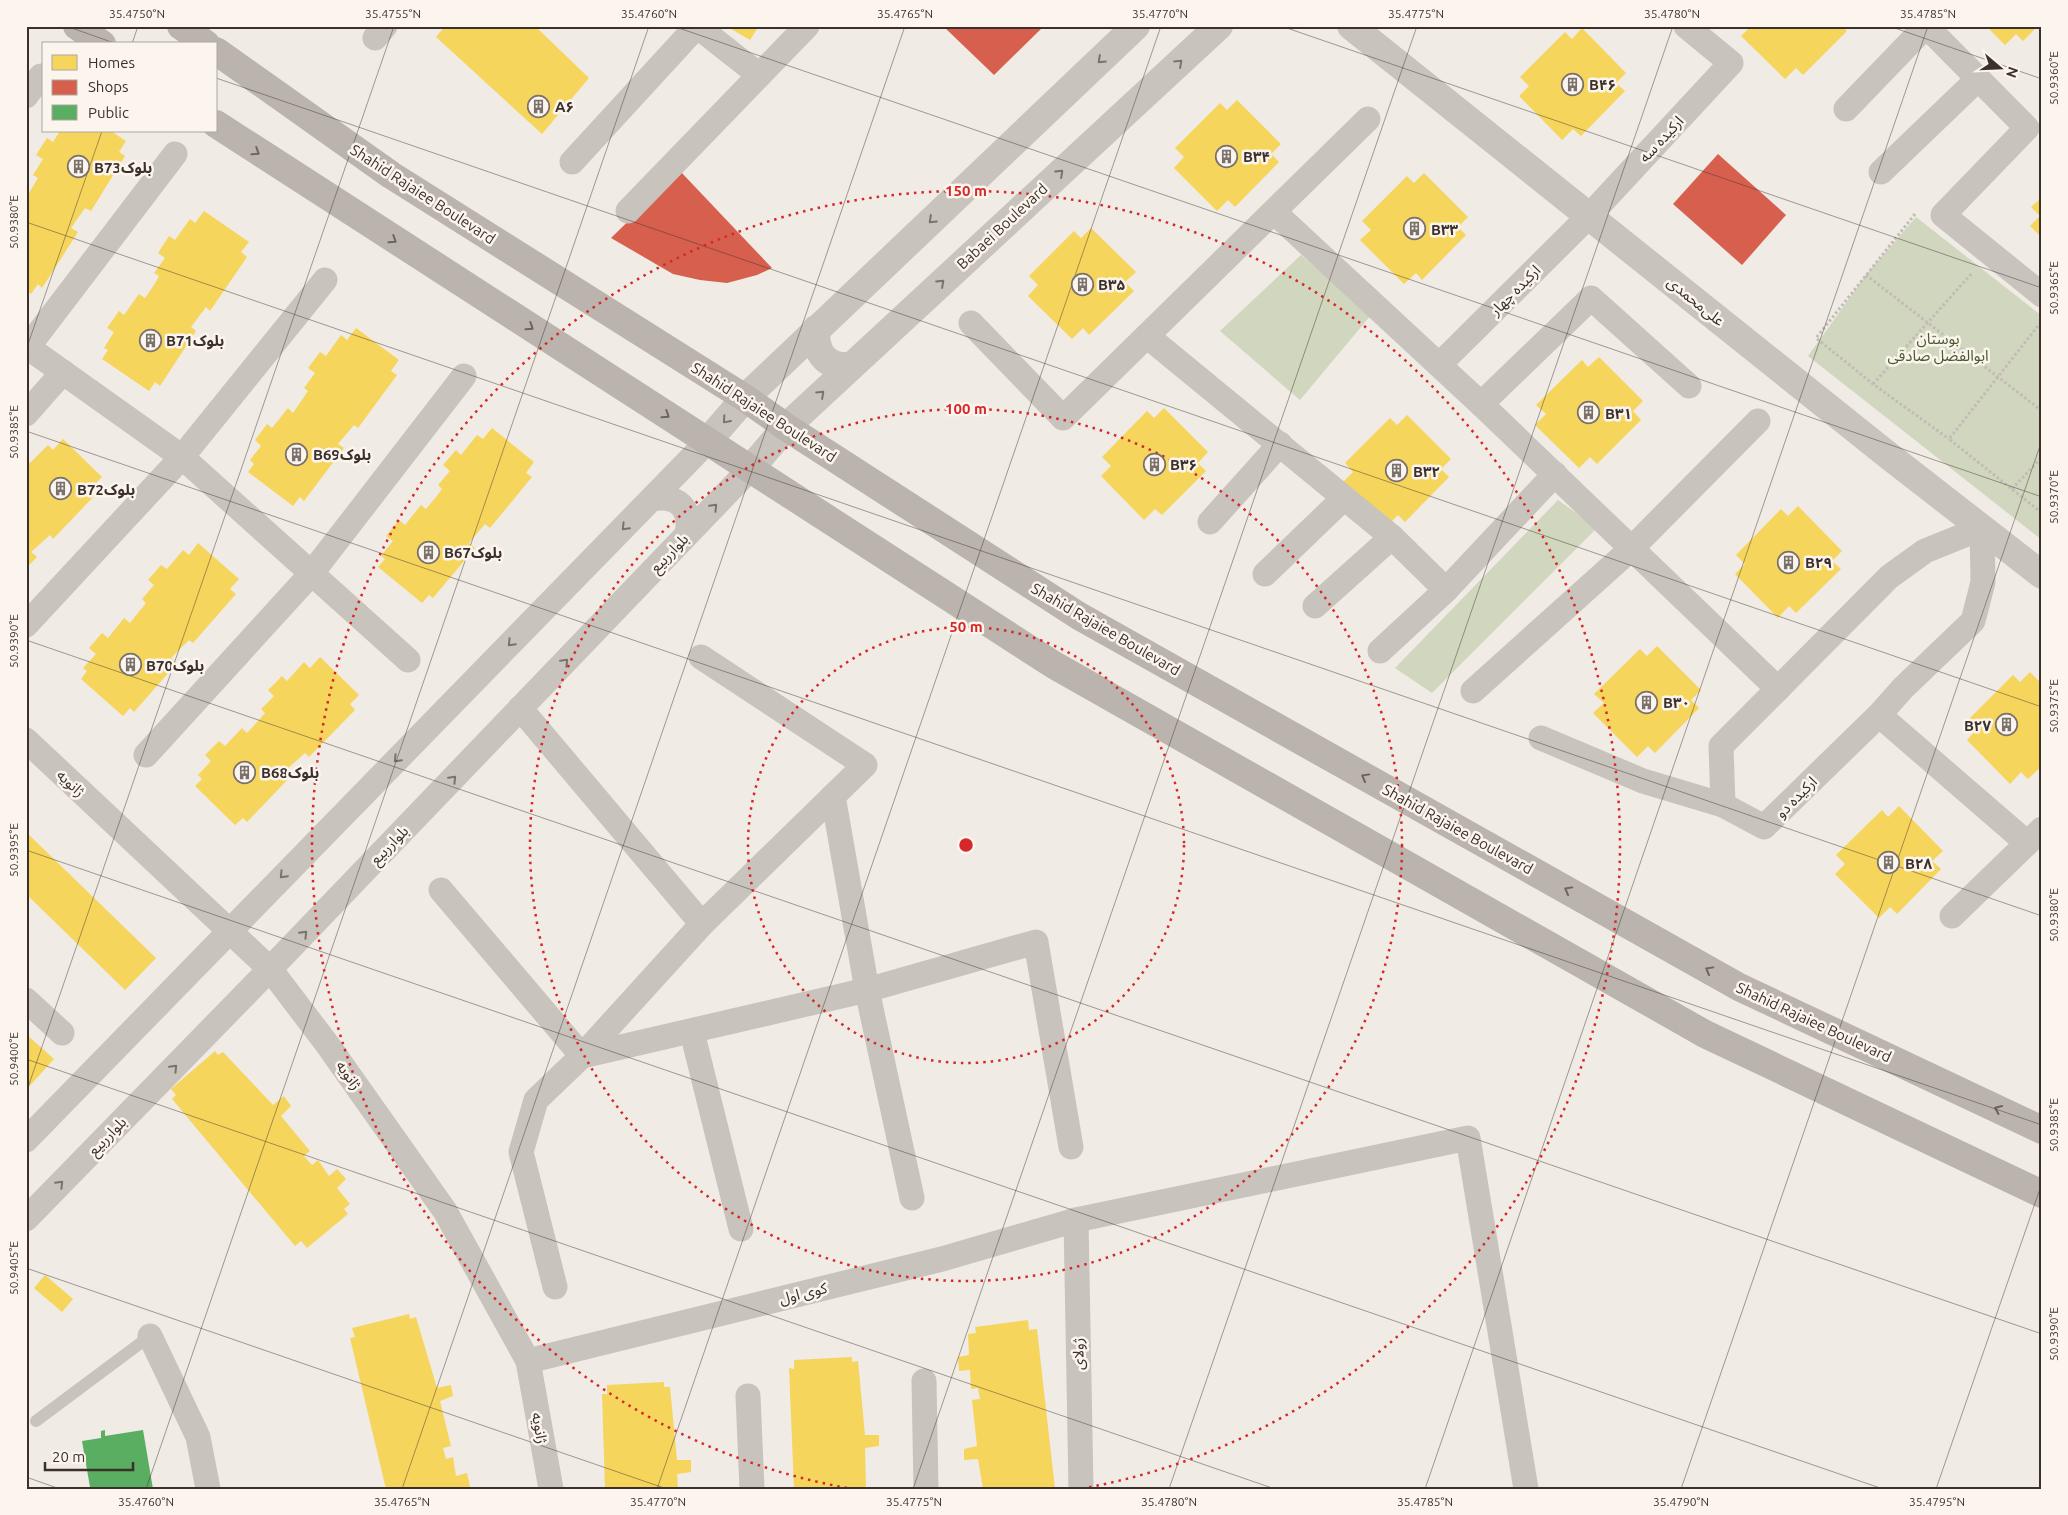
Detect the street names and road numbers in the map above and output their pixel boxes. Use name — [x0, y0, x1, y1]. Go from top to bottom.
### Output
street label: ارکیده سه — [1635, 112, 1687, 166]
street label: Shahid Rajaiee Boulevard — [347, 141, 499, 247]
street label: Babaei Boulevard — [953, 180, 1051, 272]
street label: ارکیده چهار — [1486, 261, 1545, 321]
street label: علی‌محمدی — [1663, 273, 1728, 330]
street label: Shahid Rajaiee Boulevard — [688, 359, 840, 465]
street label: بلوارربیع — [646, 530, 694, 579]
street label: Shahid Rajaiee Boulevard — [1029, 579, 1183, 679]
street label: ژانویه — [53, 766, 88, 801]
street label: ارکیده دو — [1772, 773, 1821, 822]
street label: Shahid Rajaiee Boulevard — [1380, 781, 1536, 877]
street label: بلوارربیع — [366, 822, 414, 871]
street label: Shahid Rajaiee Boulevard — [1734, 979, 1894, 1065]
street label: ژانویه — [332, 1057, 365, 1093]
street label: بلوارربیع — [84, 1113, 132, 1162]
street label: کوی اول — [777, 1279, 830, 1308]
street label: ژولای — [1069, 1338, 1088, 1370]
street label: ژانویه — [528, 1411, 551, 1445]

